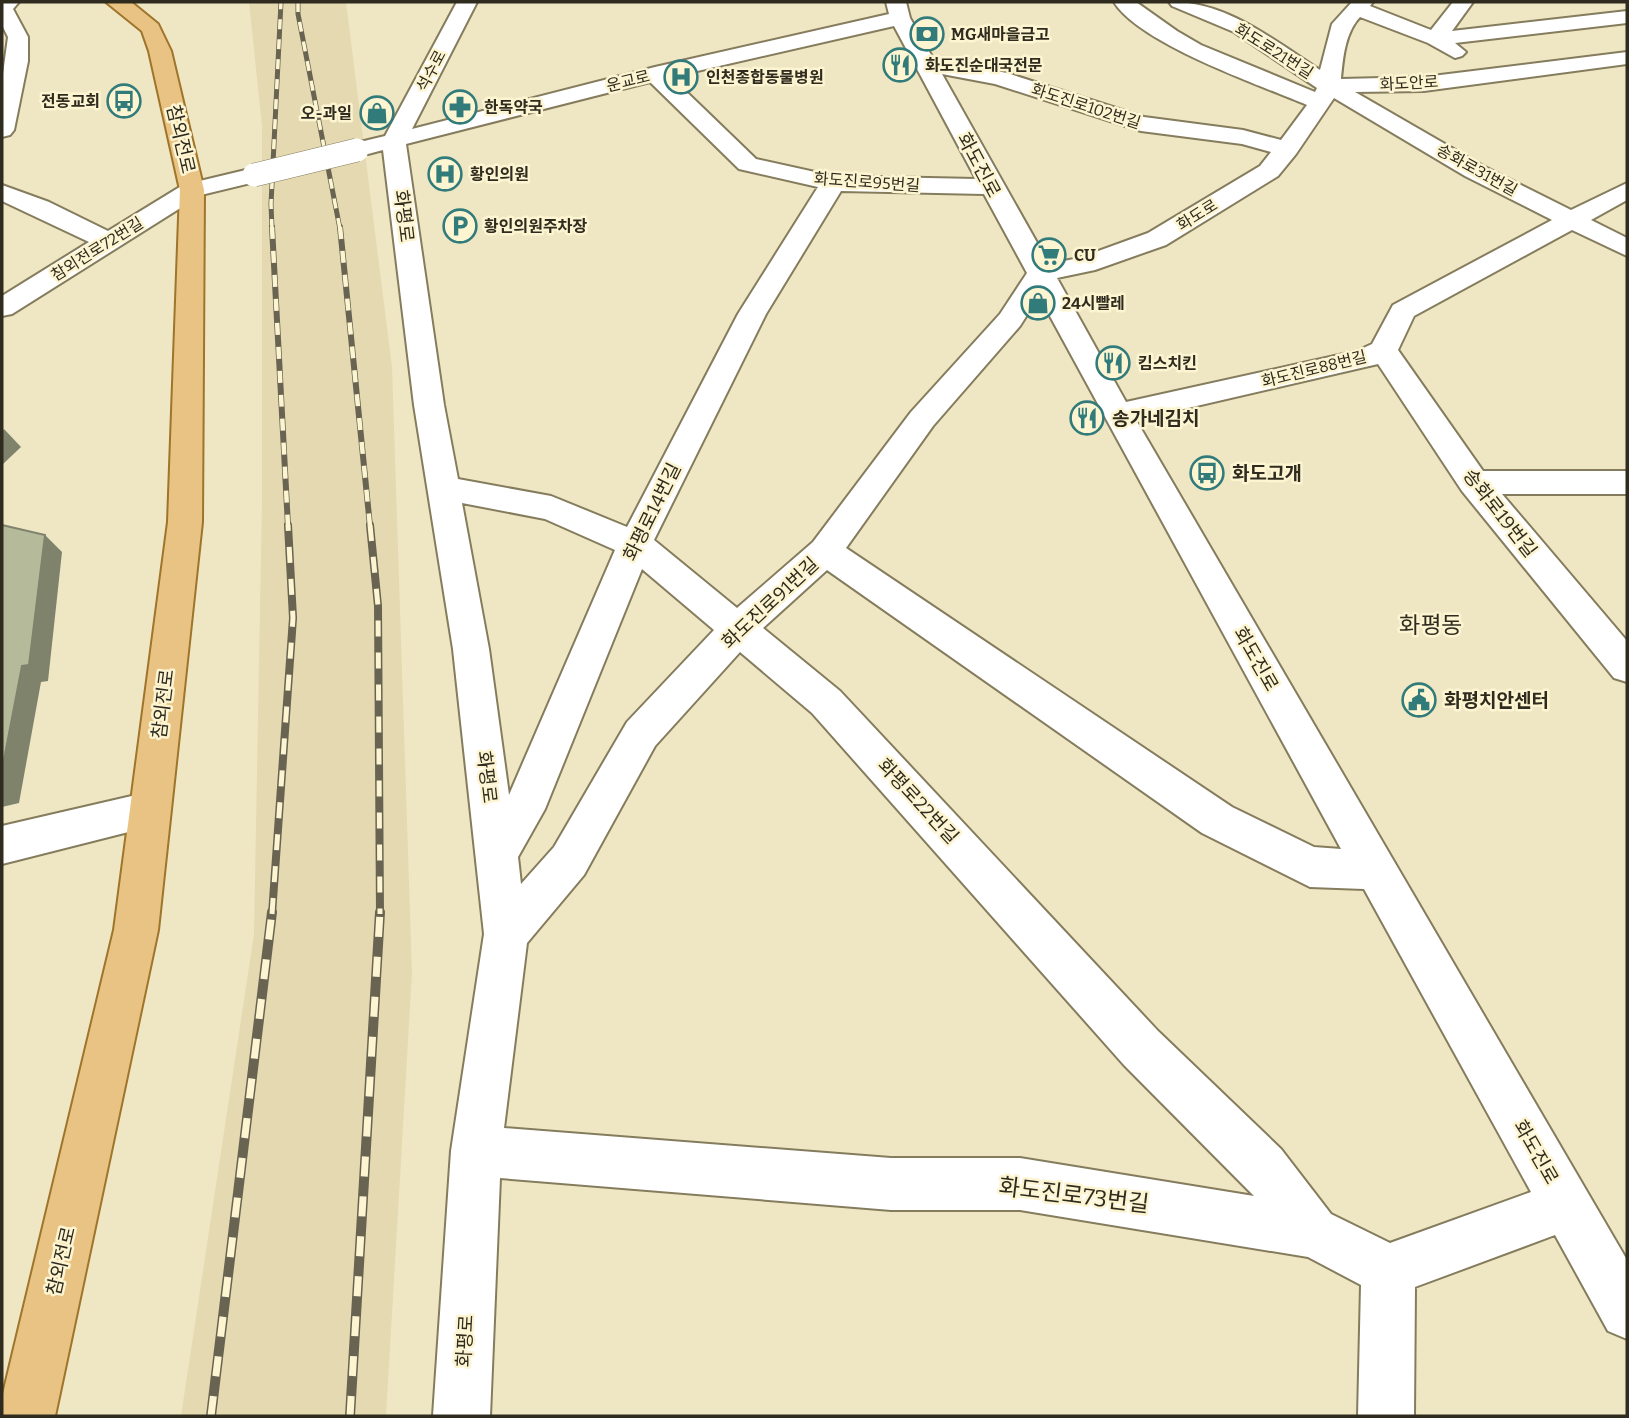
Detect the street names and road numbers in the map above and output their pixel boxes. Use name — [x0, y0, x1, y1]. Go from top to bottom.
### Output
street label: 화도로21번길 — [1231, 19, 1317, 83]
street label: 석수로 — [412, 47, 450, 95]
street label: 운교로 — [604, 66, 652, 96]
street label: 화도안로 — [1379, 72, 1439, 94]
street label: 화도진로102번길 — [1029, 79, 1143, 133]
street label: 참외전로 — [162, 102, 200, 176]
street label: 화도진로 — [952, 129, 1006, 201]
street label: 송화로31번길 — [1433, 140, 1521, 200]
street label: 화도진로95번길 — [813, 169, 921, 195]
street label: 화평로 — [389, 189, 419, 243]
street label: 화도로 — [1173, 195, 1221, 235]
street label: 참외전로72번길 — [47, 213, 147, 285]
street label: 화도진로88번길 — [1260, 347, 1368, 391]
street label: 화평로14번길 — [618, 459, 686, 565]
street label: 송화로19번길 — [1458, 464, 1542, 562]
street label: 화도진로91번길 — [717, 552, 823, 654]
street label: 화도진로 — [1229, 623, 1283, 695]
street label: 참외전로 — [147, 668, 179, 740]
street label: 화평로 — [472, 750, 502, 804]
street label: 화평로22번길 — [873, 754, 963, 848]
street label: 화도진로 — [1509, 1116, 1563, 1188]
street label: 화도진로73번길 — [997, 1172, 1151, 1218]
street label: 참외전로 — [42, 1224, 80, 1298]
street label: 화평로 — [452, 1314, 478, 1368]

